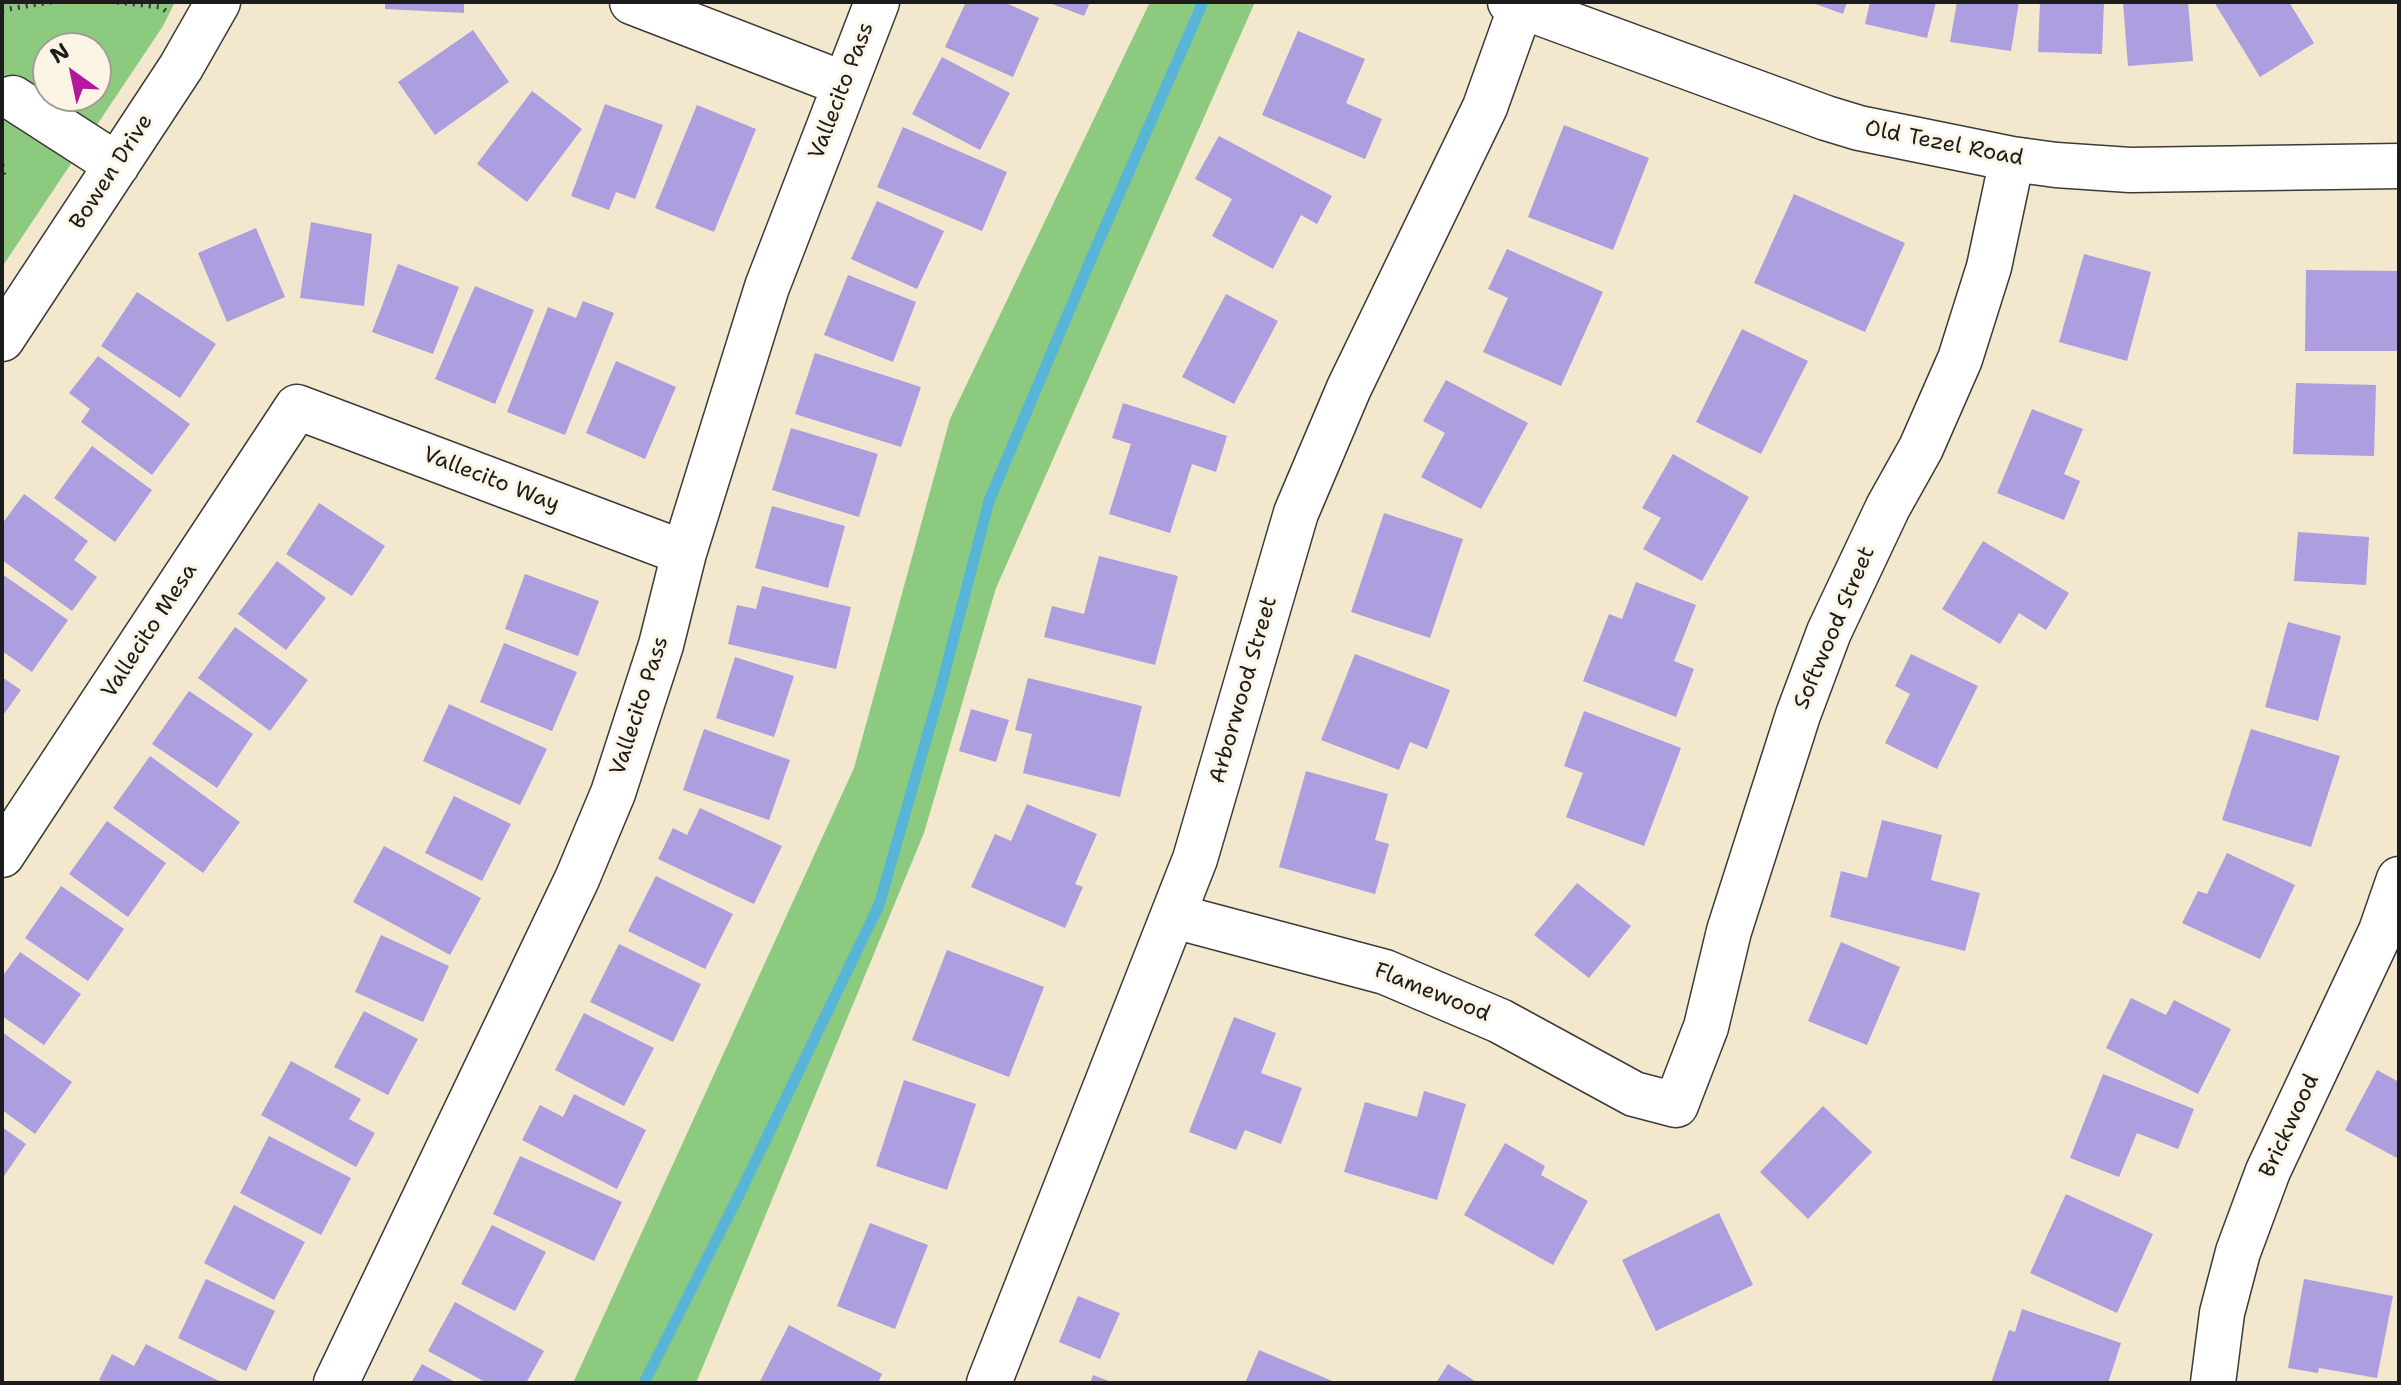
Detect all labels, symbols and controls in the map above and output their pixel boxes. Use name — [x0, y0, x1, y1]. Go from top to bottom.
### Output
street label: Vallecito Pass — [804, 19, 880, 163]
north arrow — [32, 32, 112, 112]
text: N — [45, 36, 75, 70]
street label: Bowen Drive — [65, 109, 159, 235]
street label: Old Tezel Road — [1862, 116, 2026, 172]
street label: Vallecito Way — [419, 442, 563, 518]
street label: Softwood Street — [1789, 543, 1881, 713]
street label: Vallecito Mesa — [97, 559, 203, 703]
street label: Arborwood Street — [1205, 593, 1283, 787]
street label: Vallecito Pass — [605, 633, 675, 779]
street label: Flamewood — [1370, 958, 1494, 1028]
street label: Brickwood — [2255, 1070, 2325, 1182]

